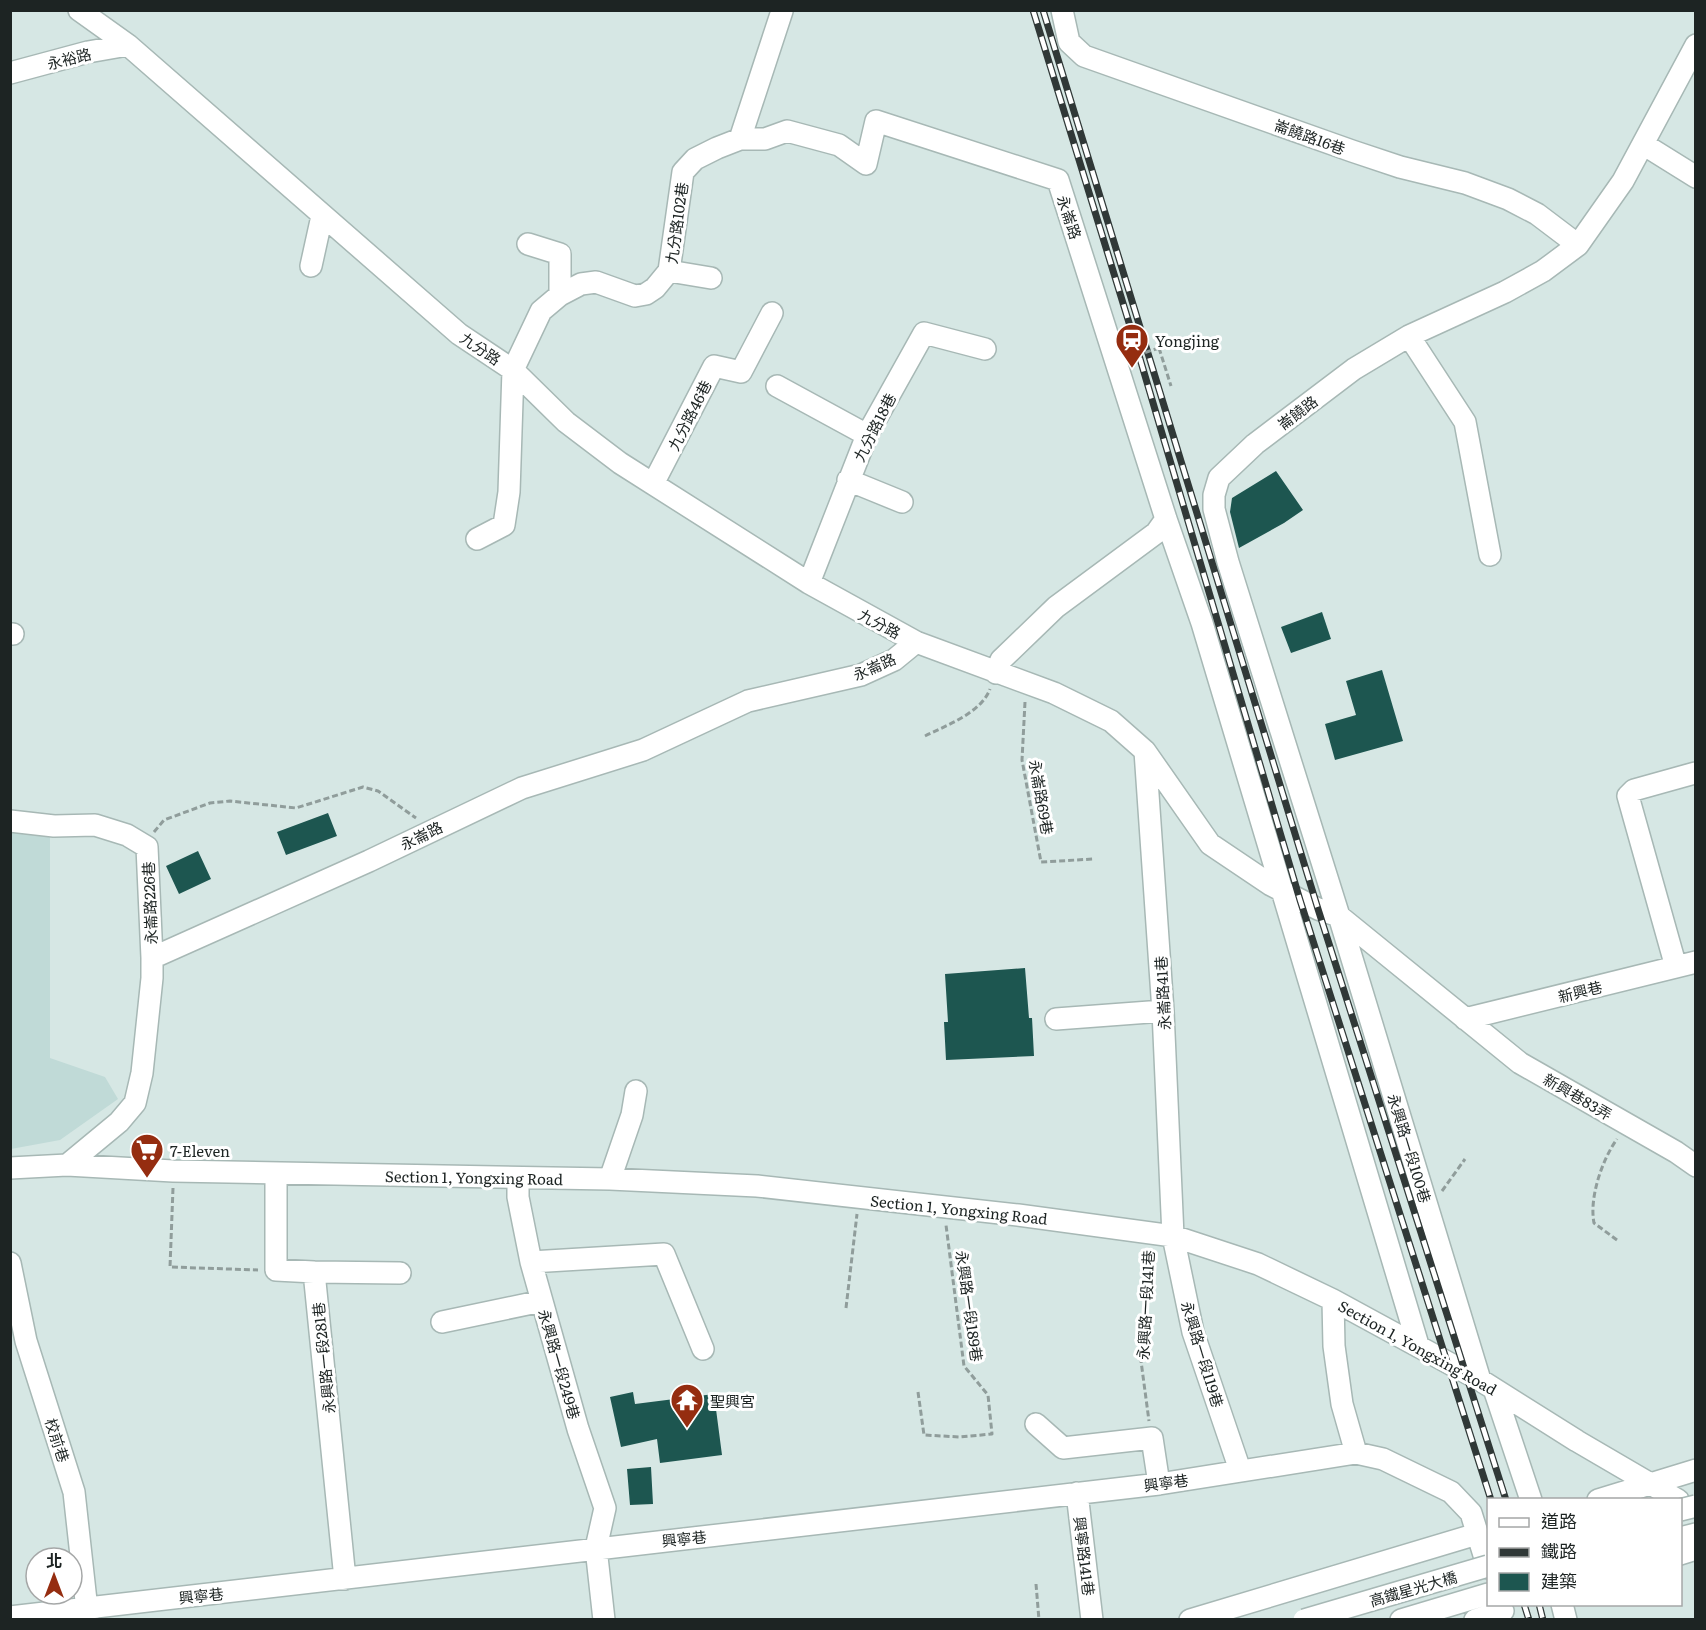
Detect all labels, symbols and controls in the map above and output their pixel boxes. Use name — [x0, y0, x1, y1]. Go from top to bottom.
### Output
street label: 永裕路 — [44, 41, 94, 75]
street label: 崙饒路16巷 — [1271, 113, 1349, 159]
street label: 九分路102巷 — [659, 181, 693, 265]
street label: 永崙路 — [1052, 192, 1088, 242]
station icon: Yongjing — [1114, 322, 1150, 369]
street label: 九分路 — [456, 326, 506, 370]
place label: Yongjing — [1155, 329, 1220, 352]
street label: 九分路46巷 — [661, 376, 717, 454]
street label: 九分路18巷 — [847, 389, 901, 465]
street label: 崙饒路 — [1272, 389, 1322, 435]
street label: 九分路 — [855, 602, 905, 644]
street label: 永崙路 — [849, 646, 899, 686]
street label: 永崙路69巷 — [1024, 758, 1060, 836]
street label: 永崙路 — [396, 815, 446, 855]
street label: 永崙路226巷 — [136, 861, 162, 945]
street label: 永崙路41巷 — [1149, 955, 1175, 1031]
street label: 新興巷 — [1555, 974, 1605, 1008]
street label: 新興巷83弄 — [1539, 1067, 1617, 1125]
street label: 永興路一段100巷 — [1382, 1090, 1438, 1206]
supermarket icon: 7-Eleven — [129, 1132, 165, 1179]
place label: 7-Eleven — [170, 1139, 230, 1162]
street label: Section 1, Yongxing Road — [385, 1164, 563, 1190]
street label: Section 1, Yongxing Road — [869, 1188, 1049, 1230]
street label: 永興路一段189巷 — [951, 1249, 989, 1363]
street label: 永興路一段141巷 — [1131, 1250, 1159, 1360]
street label: Section 1, Yongxing Road — [1334, 1294, 1502, 1400]
street label: 永興路一段119巷 — [1176, 1298, 1230, 1410]
street label: 永興路一段281巷 — [306, 1301, 340, 1415]
street label: 永興路一段249巷 — [533, 1306, 587, 1422]
temple icon: 聖興宮 — [669, 1382, 705, 1429]
place label: 聖興宮 — [710, 1389, 755, 1412]
street label: 校前巷 — [40, 1415, 76, 1465]
street label: 興寧巷 — [1142, 1467, 1190, 1497]
legend — [1487, 1498, 1682, 1606]
text: 道路 — [1541, 1507, 1577, 1534]
street label: 興寧路141巷 — [1069, 1515, 1101, 1597]
street label: 興寧巷 — [660, 1524, 708, 1552]
text: 鐵路 — [1541, 1537, 1577, 1564]
north arrow — [24, 1546, 84, 1606]
text: 北 — [46, 1548, 62, 1572]
street label: 高鐵星光大橋 — [1367, 1565, 1459, 1611]
text: 建築 — [1541, 1567, 1577, 1594]
street label: 興寧巷 — [177, 1581, 225, 1609]

